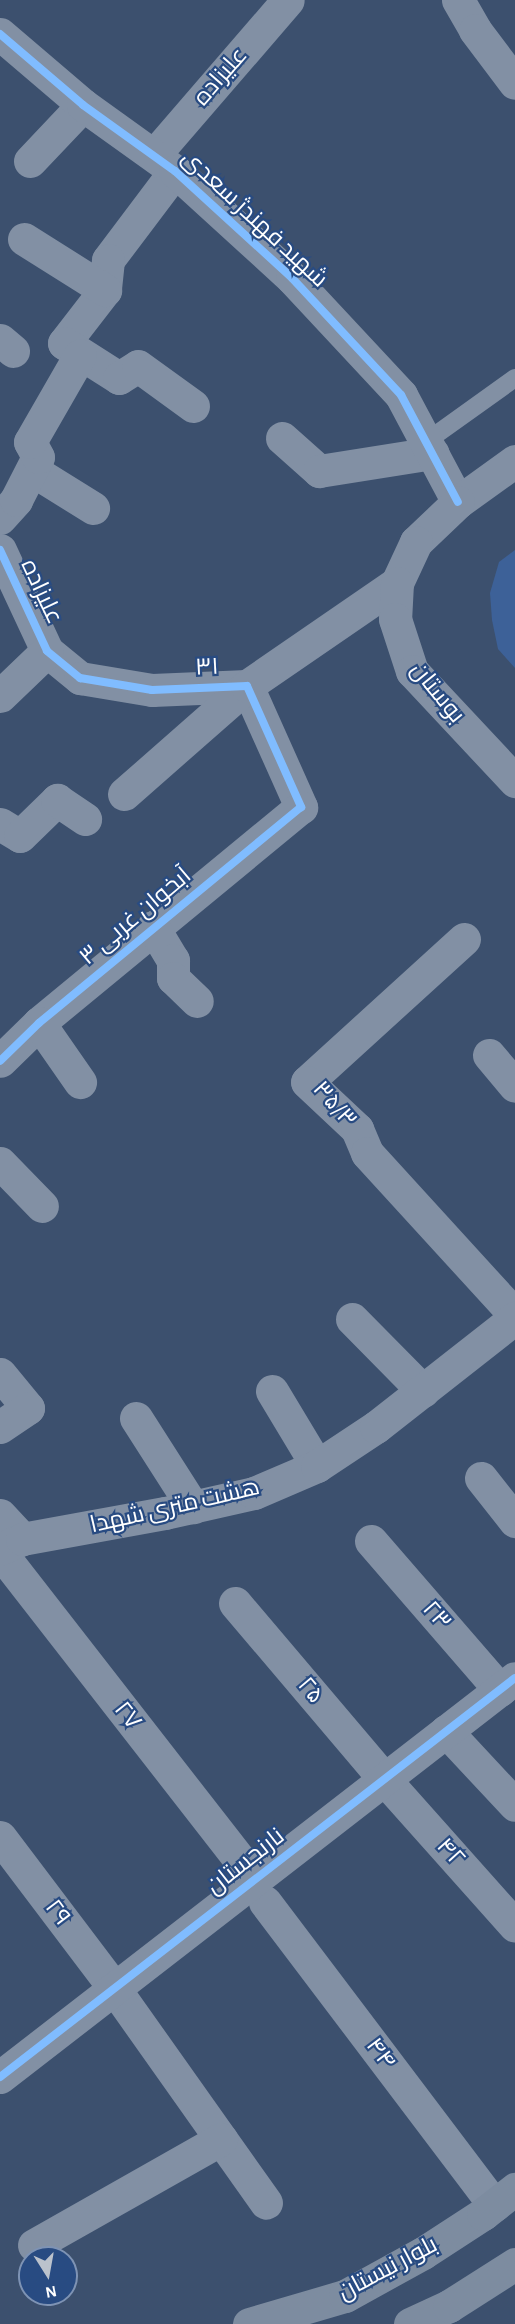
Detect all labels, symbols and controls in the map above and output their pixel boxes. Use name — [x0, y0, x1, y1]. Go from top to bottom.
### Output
street label: علیزاده — [188, 42, 254, 112]
street label: شهید فهندژ سعدی — [175, 144, 333, 294]
street label: علیزاده — [14, 555, 68, 629]
street label: ۳۱ — [194, 653, 220, 683]
street label: بوستان — [404, 657, 470, 729]
street label: آبخوان غربی ۳ — [74, 862, 198, 972]
street label: ۳۵/۳ — [306, 1076, 362, 1134]
street label: هشت متری شهدا — [87, 1473, 263, 1541]
street label: ۲۳ — [416, 1596, 456, 1636]
street label: ۲۵ — [291, 1672, 329, 1710]
street label: ۲۷ — [107, 1696, 147, 1736]
street label: نارنجستان — [201, 1823, 291, 1901]
street label: ۴۲ — [430, 1833, 470, 1873]
street label: ۲۹ — [38, 1894, 76, 1932]
street label: ۴۴ — [359, 2033, 401, 2075]
street label: بلوار نیستان — [333, 2231, 443, 2307]
north arrow — [18, 2246, 78, 2306]
text: N — [44, 2283, 58, 2301]

